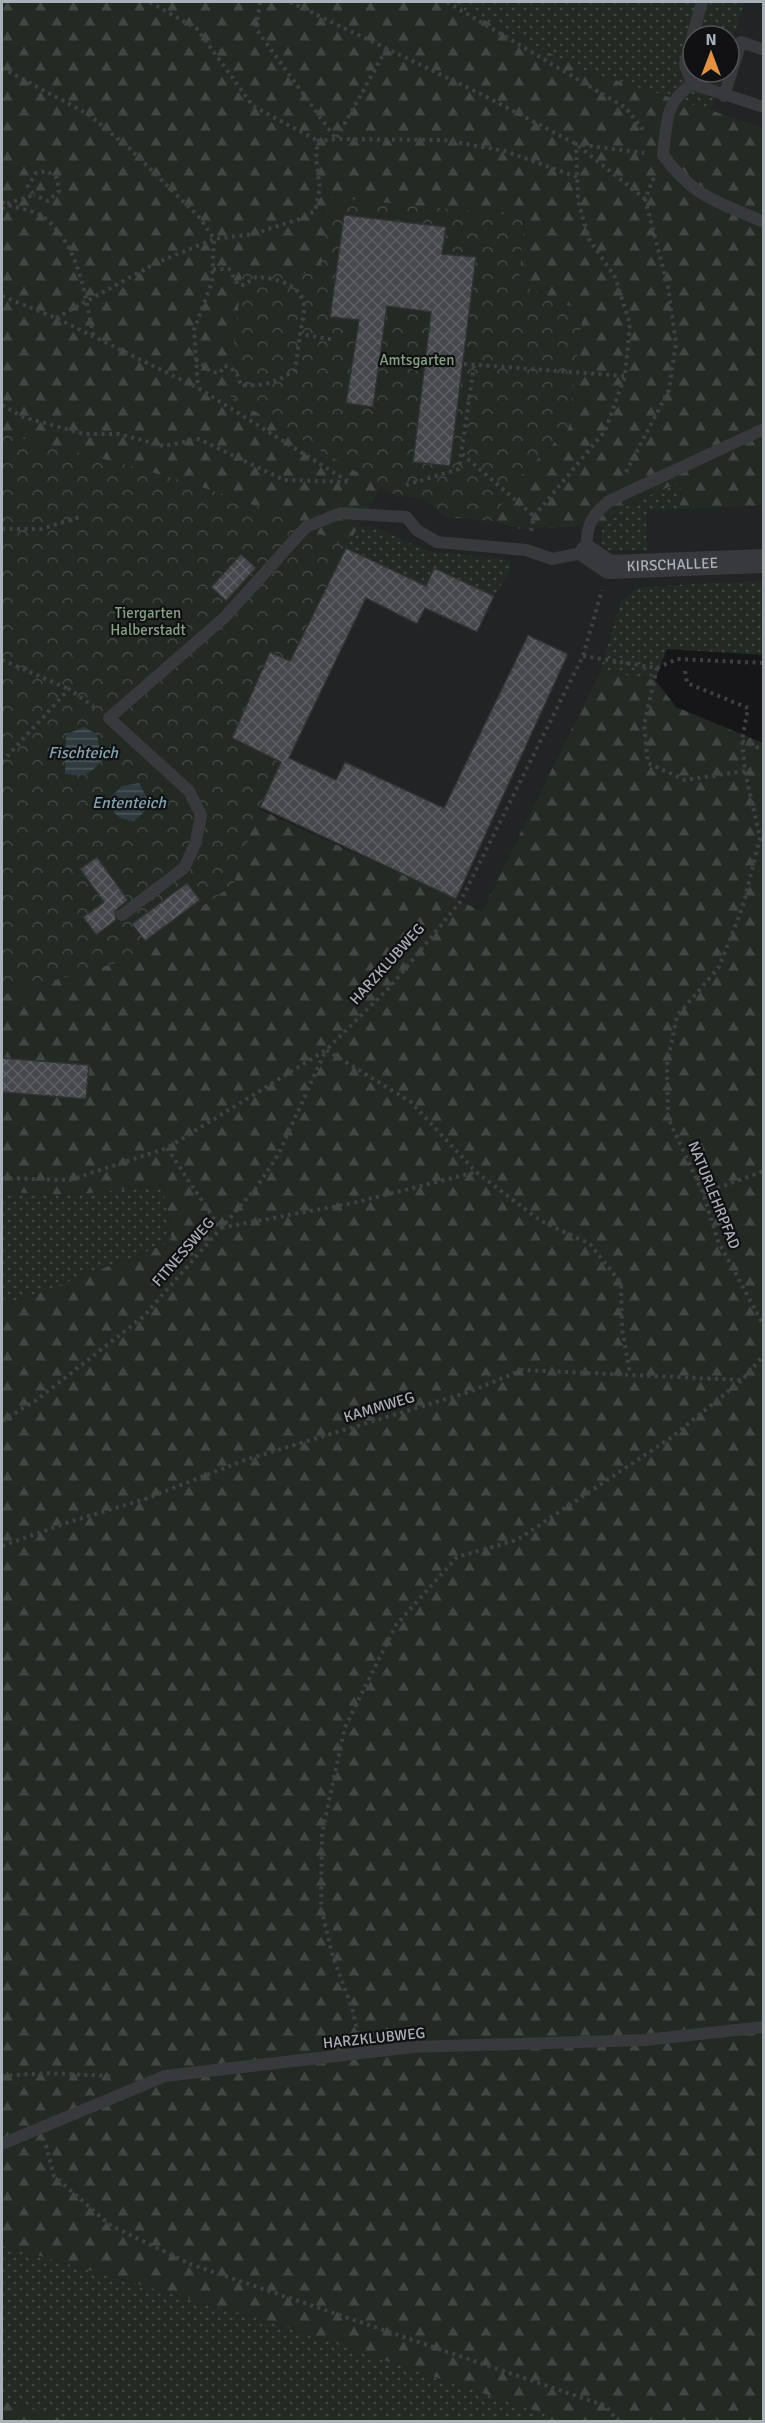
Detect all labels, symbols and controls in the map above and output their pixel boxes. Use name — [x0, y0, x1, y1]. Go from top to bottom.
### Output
north arrow — [681, 24, 741, 84]
text: N — [705, 30, 717, 50]
park label: Amtsgarten — [379, 351, 455, 369]
street label: KIRSCHALLEE — [626, 554, 718, 575]
park label: Tiergarten Halberstadt — [110, 604, 186, 639]
water label: Fischteich — [48, 743, 119, 763]
water label: Ententeich — [92, 793, 167, 813]
street label: HARZKLUBWEG — [346, 920, 428, 1008]
street label: NATURLEHRPFAD — [684, 1139, 744, 1251]
street label: FITNESSWEG — [148, 1214, 218, 1290]
street label: KAMMWEG — [341, 1388, 417, 1426]
street label: HARZKLUBWEG — [322, 2024, 426, 2052]

